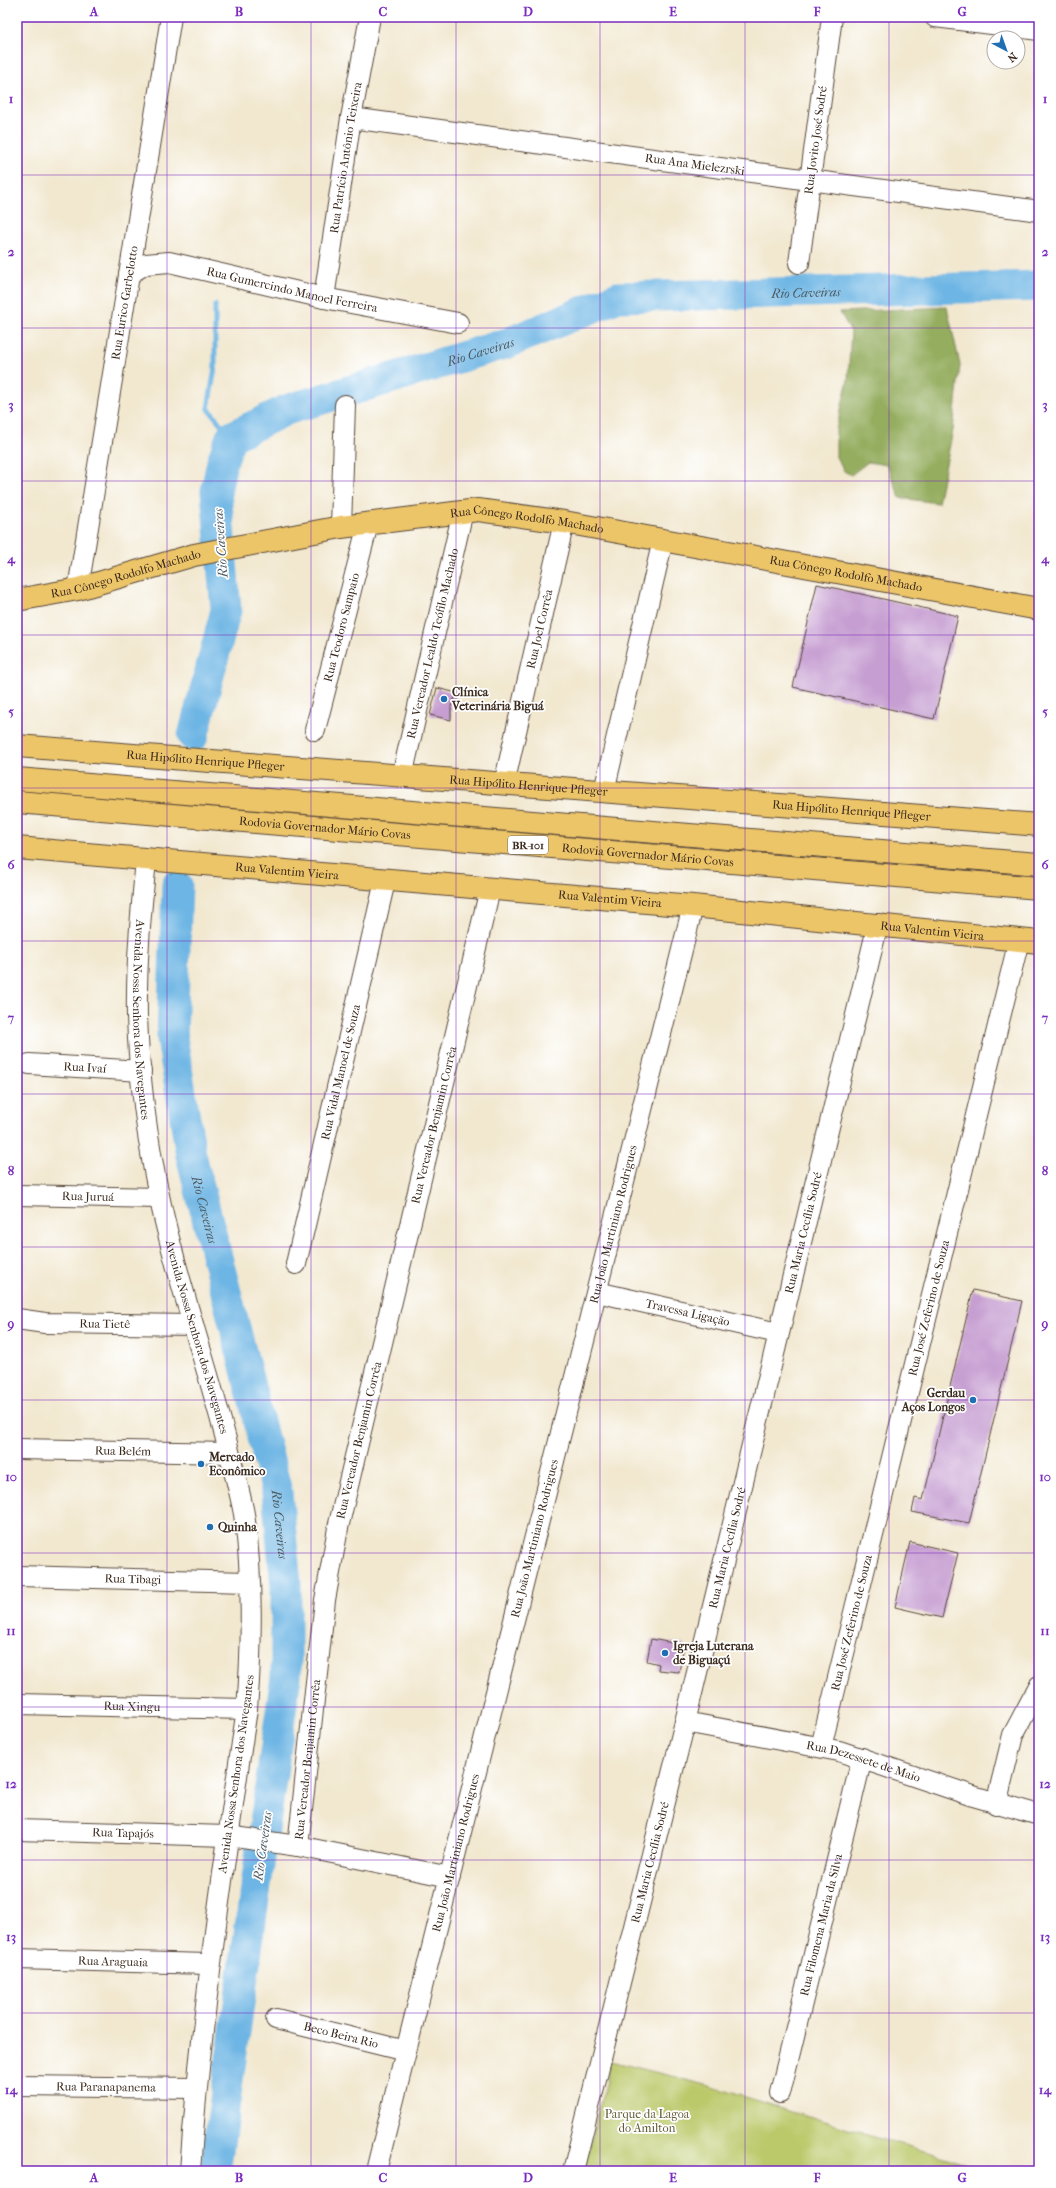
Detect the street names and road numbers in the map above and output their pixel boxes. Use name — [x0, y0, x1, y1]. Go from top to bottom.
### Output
street label: Rua Patrício Antônio Teixeira — [327, 80, 365, 234]
street label: Rua Jovito José Sodré — [801, 85, 830, 195]
street label: Rua Ana Mielezrski — [644, 151, 746, 178]
street label: Rua Eurico Garbelotto — [108, 245, 141, 361]
street label: Rua Gumercindo Manoel Ferreira — [205, 264, 379, 315]
street label: Rua Cônego Rodolfo Machado — [449, 503, 605, 536]
street label: Rua Cônego Rodolfo Machado — [50, 547, 202, 601]
street label: Rua Vereador Lealdo Teófilo Machado — [404, 547, 461, 740]
street label: Rua Cônego Rodolfo Machado — [768, 553, 923, 594]
street label: Rua Teodoro Sampaio — [321, 571, 362, 683]
street label: Rua Joel Corrêa — [524, 587, 555, 670]
street label: Rua Hipólito Henrique Pfleger — [126, 747, 286, 774]
street label: Rua Hipólito Henrique Pfleger — [449, 772, 609, 799]
street label: Rua Hipólito Henrique Pfleger — [772, 797, 932, 824]
street label: Rodovia Governador Mário Covas — [238, 814, 412, 842]
road number: BR-101 — [508, 836, 548, 854]
street label: Rodovia Governador Mário Covas — [561, 841, 735, 869]
street label: Rua Valentim Vieira — [235, 860, 340, 883]
street label: Rua Valentim Vieira — [557, 887, 663, 910]
street label: Avenida Nossa Senhora dos Navegantes — [130, 918, 153, 1121]
street label: Rua Valentim Vieira — [880, 919, 985, 943]
street label: Rua Vidal Manoel de Souza — [318, 1002, 363, 1141]
street label: Rua Vereador Benjamin Corrêa — [408, 1044, 459, 1205]
street label: Rua Ivaí — [63, 1059, 107, 1076]
street label: Rua João Martiniano Rodrigues — [587, 1143, 640, 1305]
street label: Rua Maria Cecília Sodré — [782, 1171, 825, 1295]
street label: Rua Juruá — [62, 1189, 115, 1204]
street label: Avenida Nossa Senhora dos Navegantes — [163, 1238, 231, 1436]
street label: Rua José Zeferino de Souza — [905, 1238, 952, 1378]
street label: Travessa Ligação — [644, 1296, 731, 1329]
street label: Rua Tietê — [79, 1316, 130, 1331]
street label: Rua Vereador Benjamin Corrêa — [333, 1360, 384, 1520]
street label: Rua Belém — [95, 1443, 151, 1459]
street label: Rua João Martiniano Rodrigues — [508, 1457, 561, 1619]
street label: Rua Maria Cecília Sodré — [706, 1486, 749, 1610]
street label: Rua José Zeferino de Souza — [828, 1553, 875, 1692]
street label: Rua Tibagi — [104, 1571, 162, 1587]
street label: Avenida Nossa Senhora dos Navegantes — [215, 1673, 257, 1875]
street label: Rua Vereador Benjamin Corrêa — [292, 1678, 323, 1841]
street label: Rua Xingu — [103, 1699, 161, 1714]
street label: Rua Dezessete de Maio — [805, 1738, 922, 1785]
street label: Rua João Martiniano Rodrigues — [429, 1772, 482, 1934]
street label: Rua Maria Cecília Sodré — [628, 1800, 672, 1925]
street label: Rua Tapajós — [92, 1825, 155, 1841]
street label: Rua Filomena Maria da Silva — [797, 1852, 845, 1998]
street label: Rua Araguaia — [78, 1954, 149, 1969]
street label: Beco Beira Rio — [302, 2019, 380, 2051]
street label: Rua Paranapanema — [56, 2079, 156, 2095]

